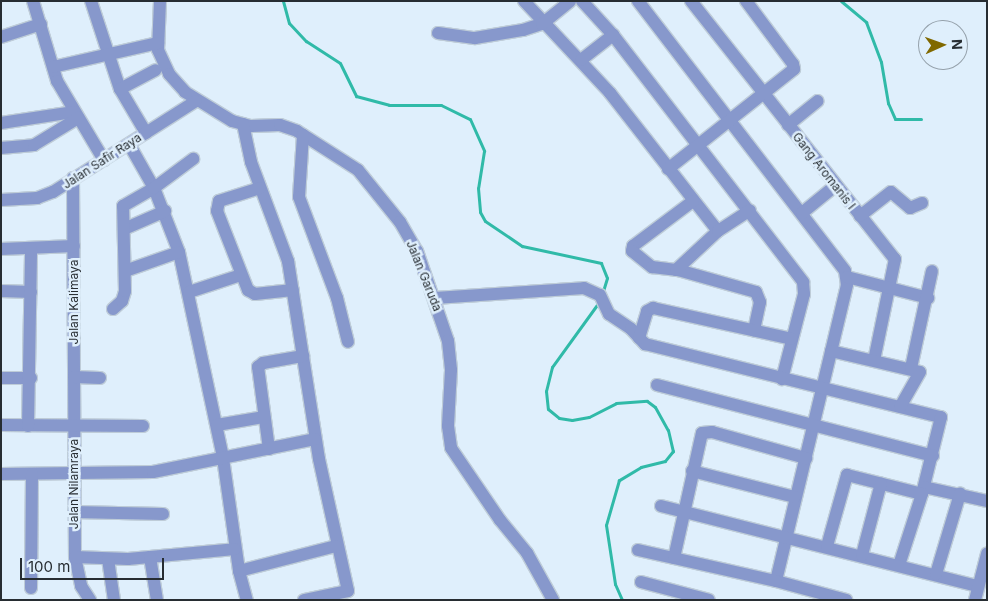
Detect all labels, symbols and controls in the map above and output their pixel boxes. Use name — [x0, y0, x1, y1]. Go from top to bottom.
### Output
north arrow — [918, 20, 968, 70]
text: N — [949, 39, 966, 50]
street label: Jalan Safir Raya — [60, 130, 144, 192]
street label: Gang Aromanis I — [790, 130, 858, 212]
street label: Jalan Garuda — [403, 238, 445, 314]
street label: Jalan Kalimaya — [67, 260, 81, 344]
street label: Jalan Nilamraya — [67, 439, 81, 529]
scale bar — [22, 548, 166, 580]
text: 100 m — [28, 557, 70, 576]

